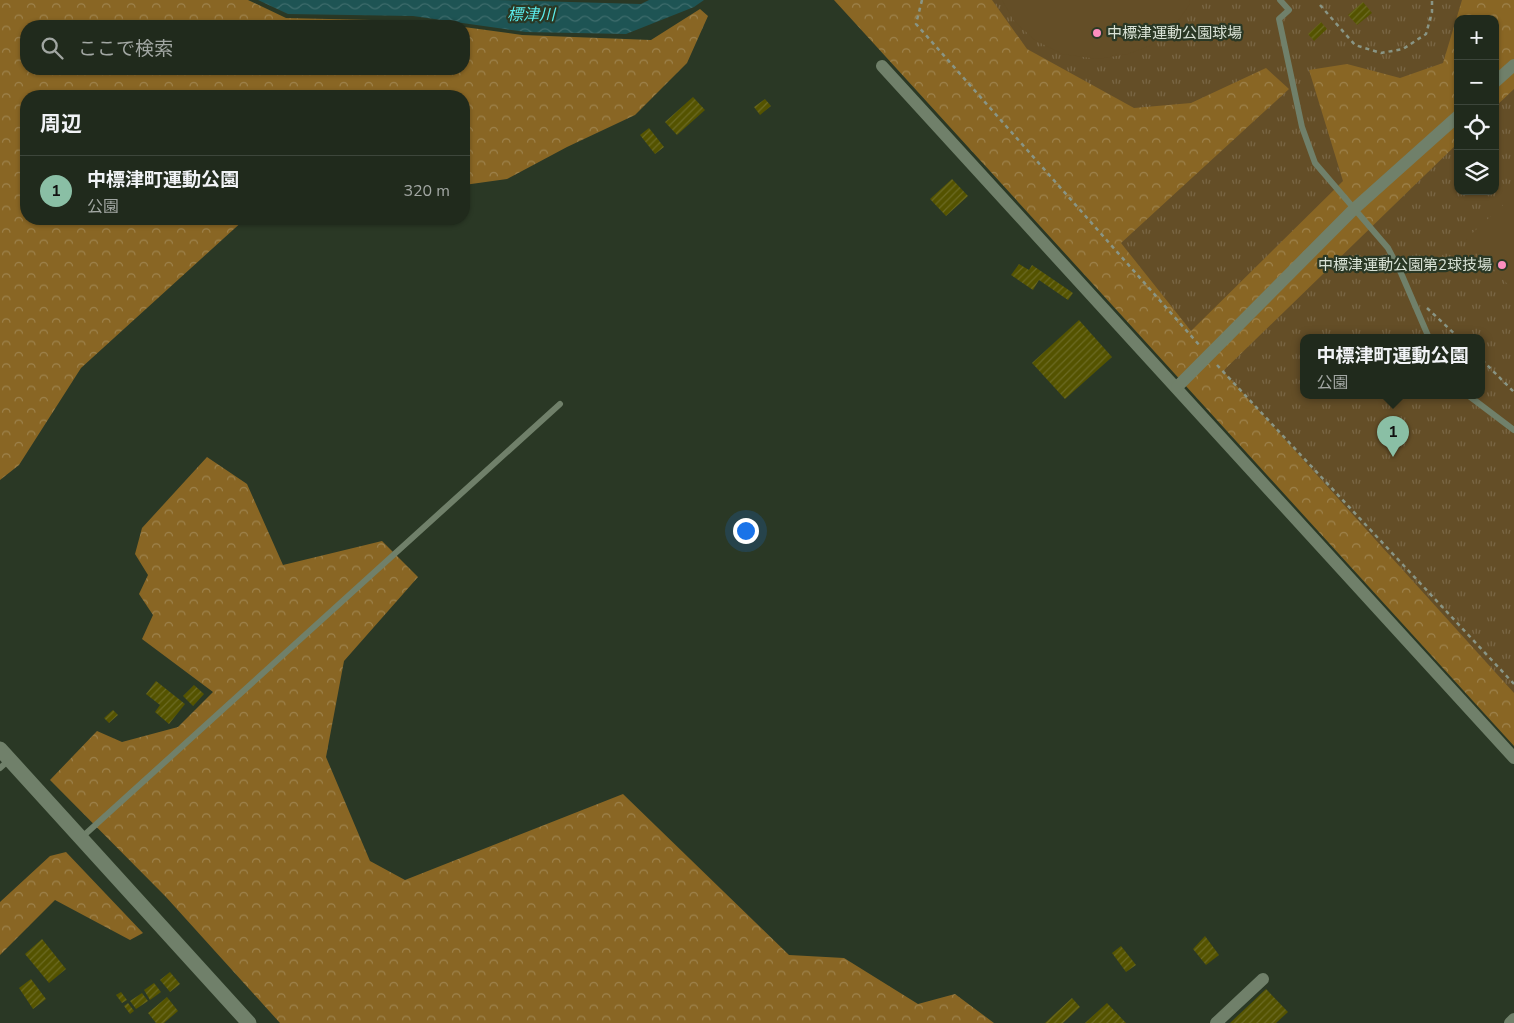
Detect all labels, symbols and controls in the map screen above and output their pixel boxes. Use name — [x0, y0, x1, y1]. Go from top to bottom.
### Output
water label: 標津川 — [507, 4, 557, 26]
map controls — [1454, 15, 1499, 195]
button: + — [1454, 15, 1499, 60]
search box — [20, 20, 470, 75]
place label: 中標津運動公園球場 — [1107, 23, 1242, 43]
marker: 中標津運動公園球場 — [1091, 27, 1103, 39]
icon: search — [38, 34, 66, 62]
text: ここで検索 — [78, 36, 173, 62]
button: − — [1454, 60, 1499, 105]
button: locate — [1454, 105, 1499, 150]
text: 周辺 — [40, 110, 82, 138]
button: layers — [1454, 150, 1499, 195]
text: 中標津町運動公園 — [87, 167, 239, 193]
text: 1 — [51, 180, 61, 202]
text: 320 m — [403, 180, 450, 202]
text: 公園 — [87, 196, 119, 218]
place label: 中標津運動公園第2球技場 — [1318, 255, 1492, 275]
marker: 中標津運動公園第2球技場 — [1496, 259, 1508, 271]
popup — [1300, 334, 1485, 399]
text: 中標津町運動公園 — [1316, 343, 1469, 369]
text: 公園 — [1316, 372, 1349, 394]
pin: 1 — [1377, 416, 1409, 457]
your location — [733, 518, 759, 544]

